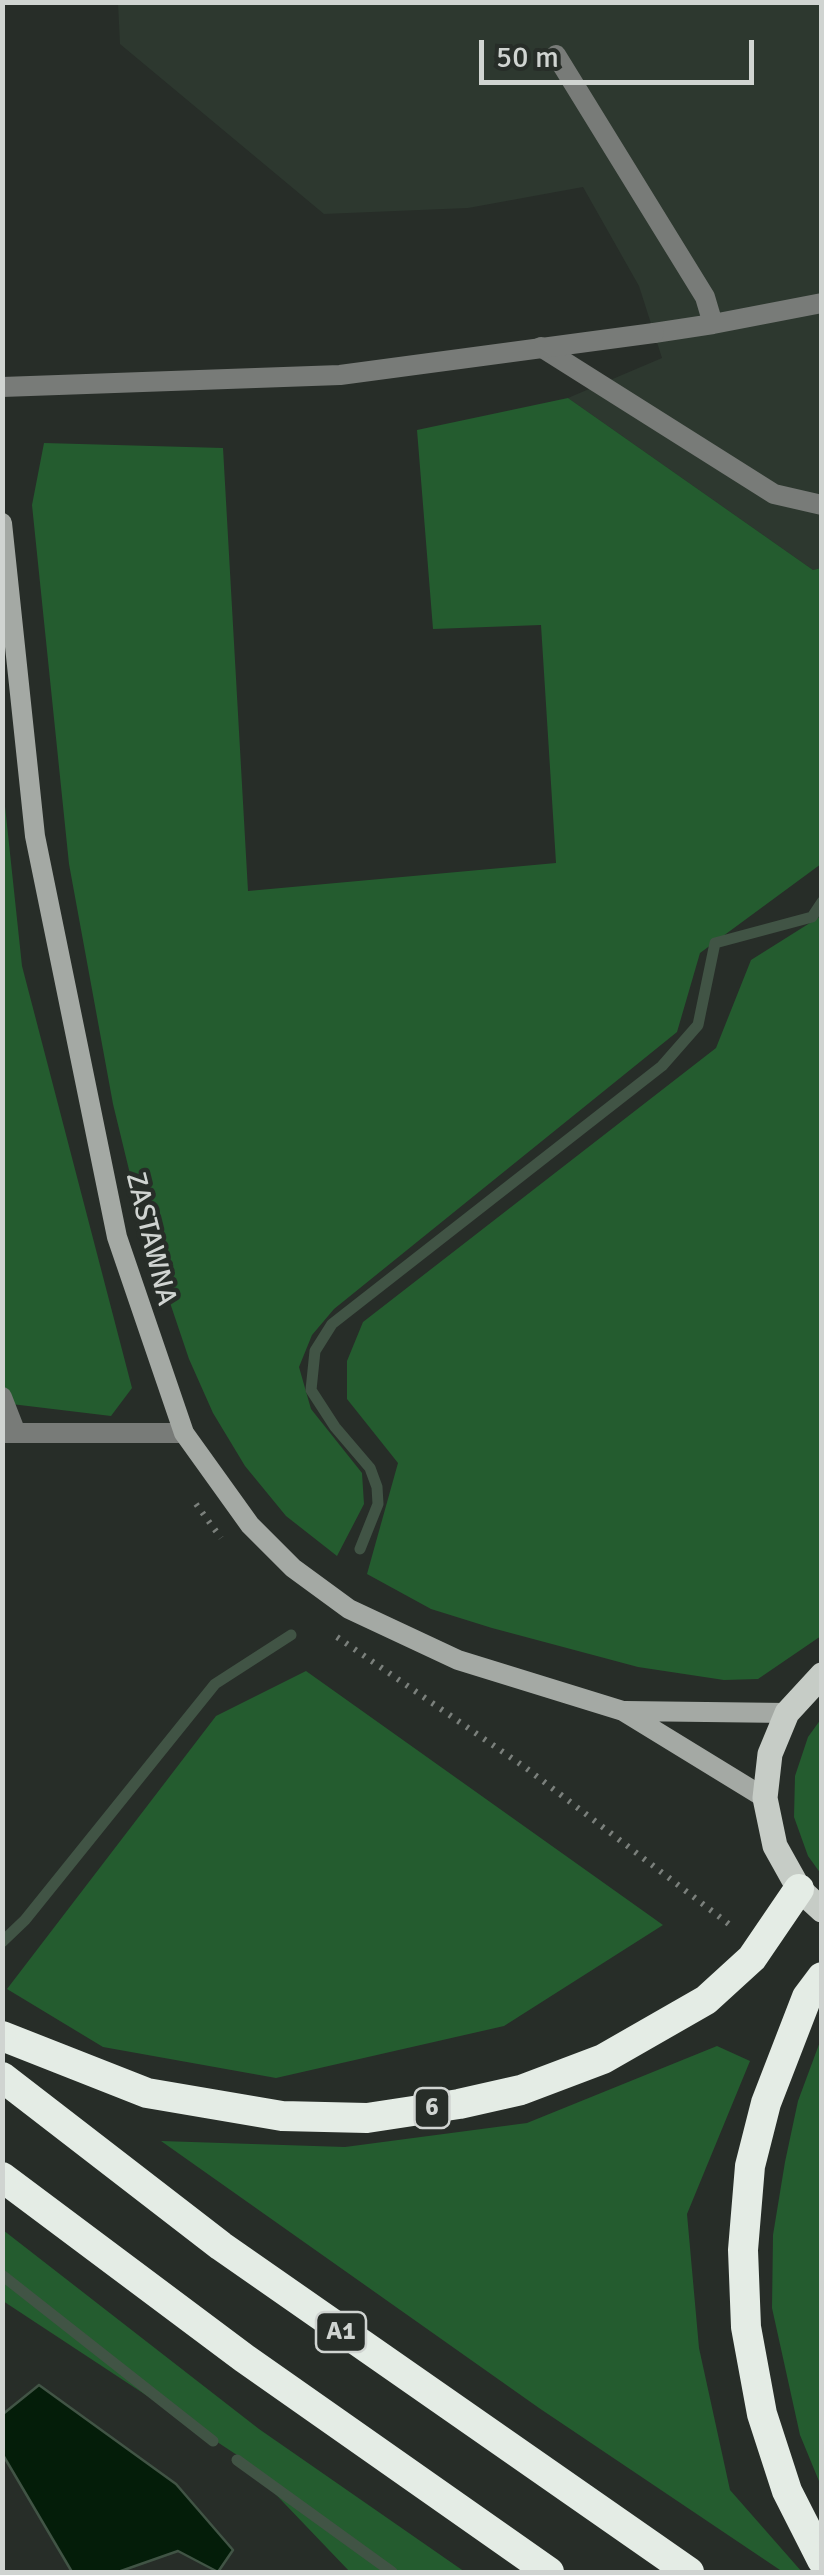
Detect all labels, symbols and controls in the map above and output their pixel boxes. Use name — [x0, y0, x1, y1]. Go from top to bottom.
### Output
scale bar — [484, 20, 759, 82]
text: 50 m — [496, 39, 559, 76]
street label: ZASTAWNA — [117, 1169, 183, 1309]
road number: 6 — [414, 2088, 450, 2128]
road number: A1 — [316, 2312, 366, 2352]

